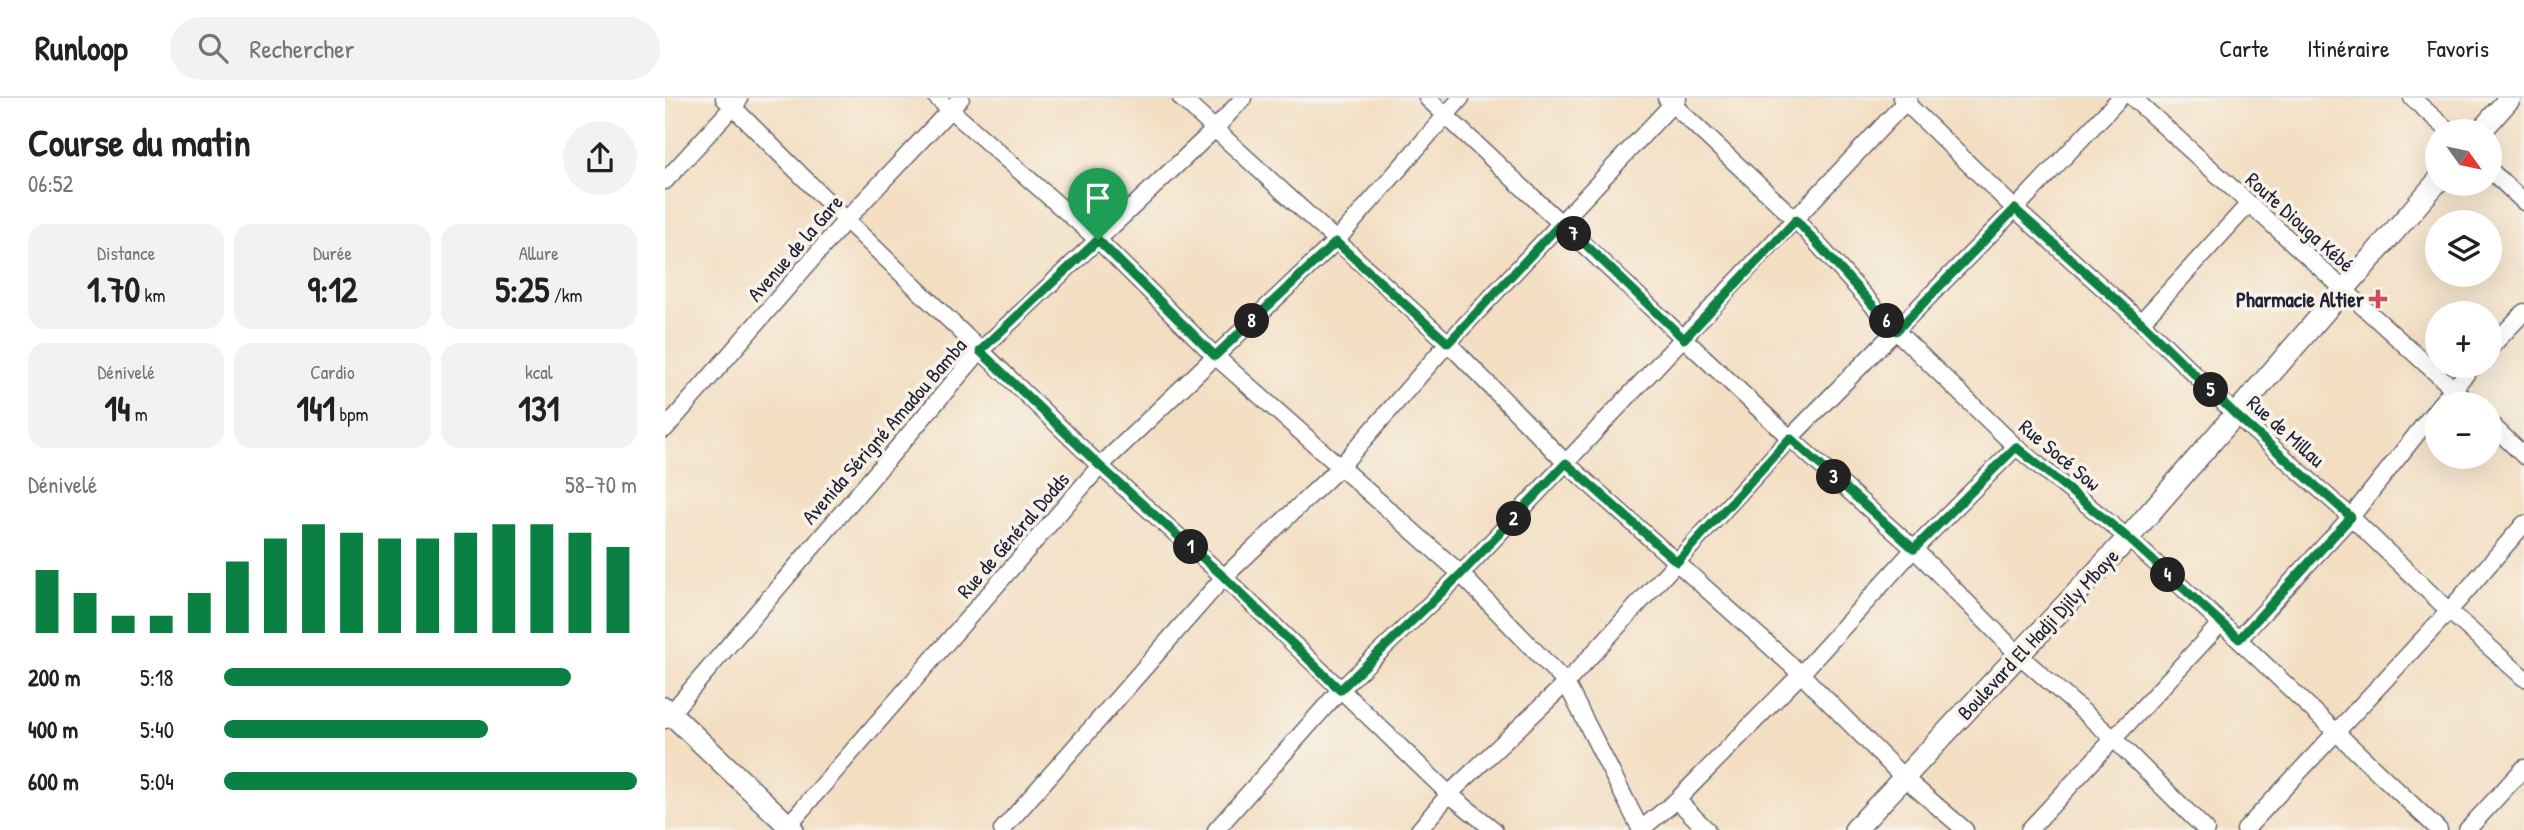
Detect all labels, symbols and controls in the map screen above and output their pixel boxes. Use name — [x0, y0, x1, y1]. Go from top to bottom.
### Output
search box — [170, 17, 660, 80]
text: Runloop — [35, 26, 128, 70]
icon: search — [194, 29, 232, 67]
text: Rechercher — [250, 31, 355, 66]
text: Carte — [2219, 32, 2269, 64]
text: Itinéraire — [2307, 32, 2389, 64]
text: Favoris — [2427, 32, 2489, 64]
text: Course du matin — [28, 116, 251, 168]
north arrow — [2425, 119, 2503, 196]
map controls — [2425, 119, 2502, 469]
button: share — [563, 121, 637, 195]
street label: Route Diouga Kébé — [2239, 165, 2361, 279]
text: 06:52 — [28, 168, 73, 199]
pin — [1068, 168, 1128, 240]
icon: arrive — [1079, 179, 1117, 217]
street label: Avenue de la Gare — [740, 188, 850, 308]
button: layers — [2425, 210, 2502, 287]
pin: 7 — [1557, 216, 1591, 252]
text: 7 — [1569, 220, 1578, 246]
text: Distance — [97, 240, 155, 266]
text: Durée — [313, 240, 352, 266]
text: Allure — [519, 240, 559, 266]
text: 1.70 — [87, 266, 140, 313]
text: 9:12 — [307, 266, 358, 313]
text: 5:25 — [495, 266, 549, 313]
text: km — [140, 282, 165, 308]
text: /km — [549, 282, 582, 308]
place label: Pharmacie Altier — [2236, 285, 2365, 314]
marker: Pharmacie Altier — [2370, 291, 2386, 307]
button: + — [2425, 301, 2502, 378]
pin: 8 — [1235, 304, 1269, 339]
pin: 6 — [1869, 304, 1905, 339]
text: 8 — [1247, 307, 1256, 333]
text: 6 — [1883, 307, 1890, 333]
street label: Avenida Sérigné Amadou Bamba — [795, 332, 973, 530]
text: Dénivelé — [98, 359, 155, 385]
text: Cardio — [310, 359, 355, 385]
text: kcal — [525, 359, 553, 385]
pin: 5 — [2193, 372, 2229, 408]
text: 5 — [2206, 376, 2215, 402]
text: 14 — [105, 385, 130, 432]
text: 141 — [297, 385, 335, 432]
text: 131 — [518, 385, 559, 432]
street label: Rue de Millau — [2241, 388, 2332, 474]
button: − — [2425, 392, 2502, 469]
text: m — [130, 401, 148, 427]
text: bpm — [335, 401, 368, 427]
street label: Rue Socé Sow — [2013, 412, 2107, 498]
pin: 3 — [1817, 460, 1851, 494]
text: 3 — [1829, 463, 1838, 489]
street label: Rue de Général Dodds — [950, 466, 1076, 604]
text: Dénivelé — [28, 469, 97, 500]
text: 58–70 m — [565, 469, 637, 500]
pin: 2 — [1497, 502, 1531, 536]
text: 2 — [1509, 505, 1518, 531]
pin: 1 — [1173, 530, 1209, 564]
text: 1 — [1187, 533, 1194, 559]
street label: Boulevard El Hadji Djily Mbaye — [1951, 542, 2125, 726]
pin: 4 — [2151, 558, 2185, 592]
text: 4 — [2164, 561, 2171, 587]
text: 200 m — [28, 662, 80, 693]
text: 5:18 — [140, 662, 173, 693]
text: 400 m — [28, 714, 78, 745]
text: 5:40 — [140, 714, 174, 745]
text: 600 m — [28, 766, 79, 797]
text: 5:04 — [140, 766, 174, 797]

